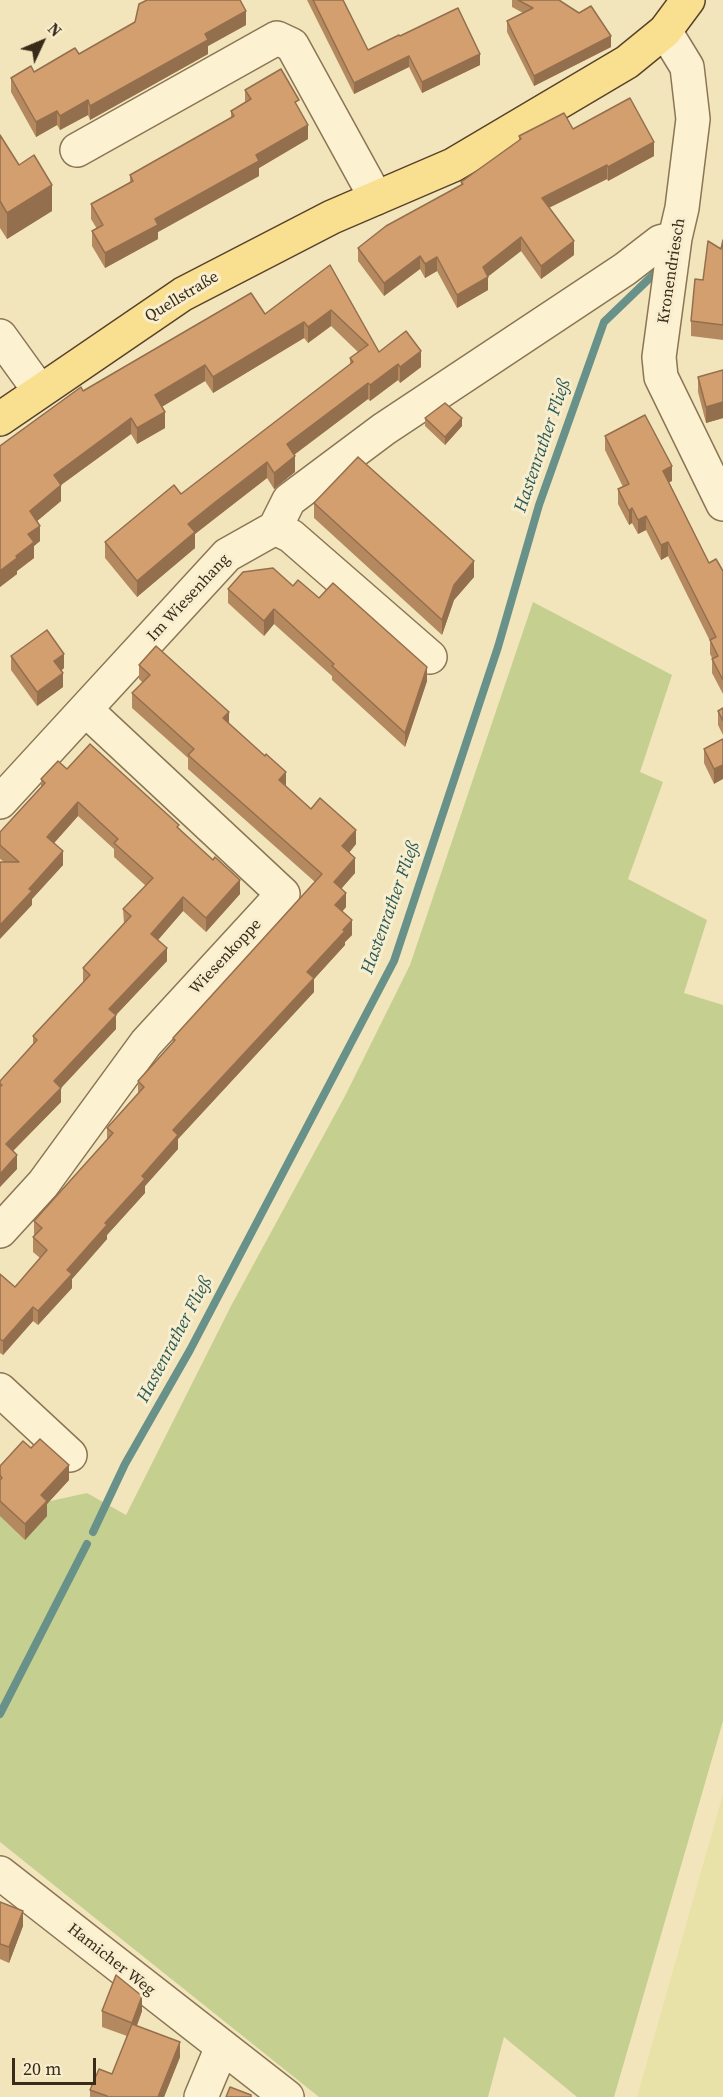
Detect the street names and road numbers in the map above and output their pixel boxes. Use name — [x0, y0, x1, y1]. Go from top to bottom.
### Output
street label: Kronendriesch — [654, 217, 690, 325]
street label: Quellstraße — [142, 268, 222, 326]
street label: Im Wiesenhang — [144, 550, 234, 646]
street label: Wiesenkoppe — [186, 915, 266, 999]
street label: Hamicher Weg — [63, 1920, 159, 2000]

